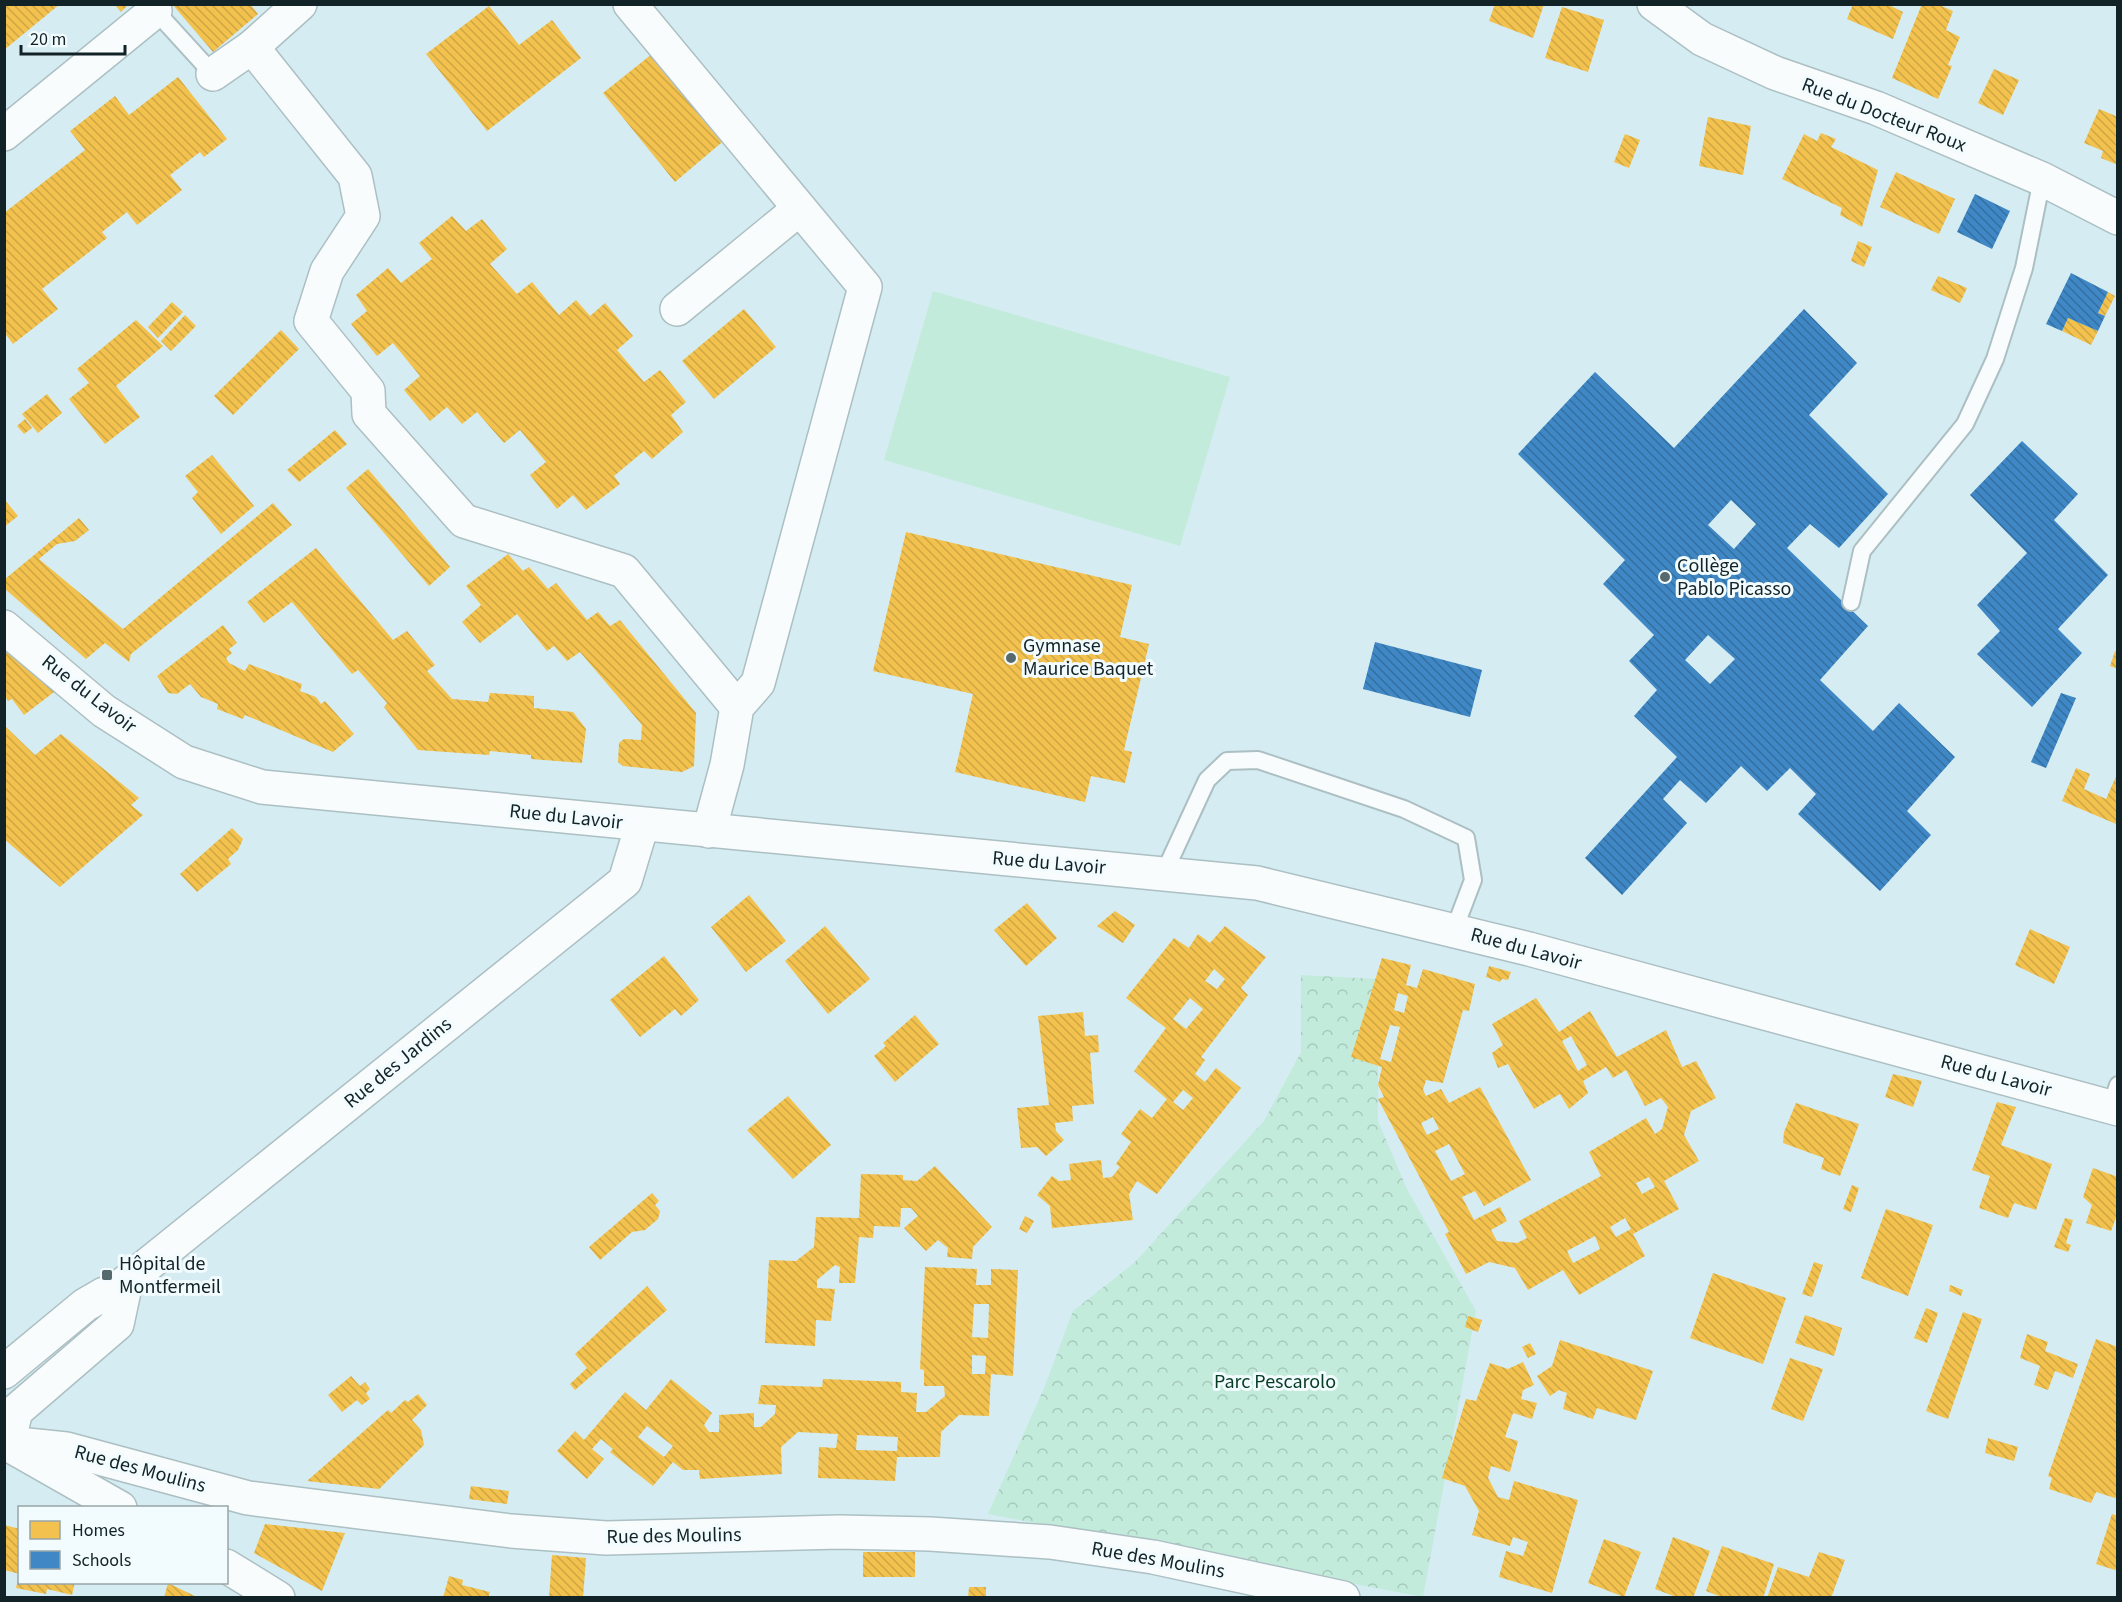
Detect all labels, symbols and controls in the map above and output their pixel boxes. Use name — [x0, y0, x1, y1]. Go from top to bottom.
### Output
scale bar — [21, 18, 124, 56]
text: 20 m — [30, 27, 66, 52]
street label: Rue du Docteur Roux — [1798, 71, 1970, 159]
place label: Collège Pablo Picasso — [1677, 552, 1791, 603]
marker: Collège Pablo Picasso — [1658, 570, 1672, 584]
place label: Gymnase Maurice Baquet — [1023, 632, 1154, 683]
street label: Rue du Lavoir — [35, 648, 143, 740]
marker: Gymnase Maurice Baquet — [1004, 651, 1018, 665]
street label: Rue du Lavoir — [508, 797, 624, 837]
street label: Rue du Lavoir — [991, 844, 1107, 882]
street label: Rue du Lavoir — [1467, 921, 1585, 977]
street label: Rue des Jardins — [338, 1011, 458, 1115]
street label: Rue du Lavoir — [1937, 1048, 2055, 1104]
place label: Hôpital de Montfermeil — [119, 1250, 221, 1301]
marker: Hôpital de Montfermeil — [100, 1268, 114, 1282]
park label: Parc Pescarolo — [1214, 1368, 1336, 1396]
street label: Rue des Moulins — [71, 1438, 209, 1500]
legend — [18, 1506, 228, 1584]
text: Homes — [72, 1518, 125, 1543]
street label: Rue des Moulins — [606, 1521, 742, 1551]
street label: Rue des Moulins — [1089, 1534, 1227, 1586]
text: Schools — [72, 1548, 131, 1573]

